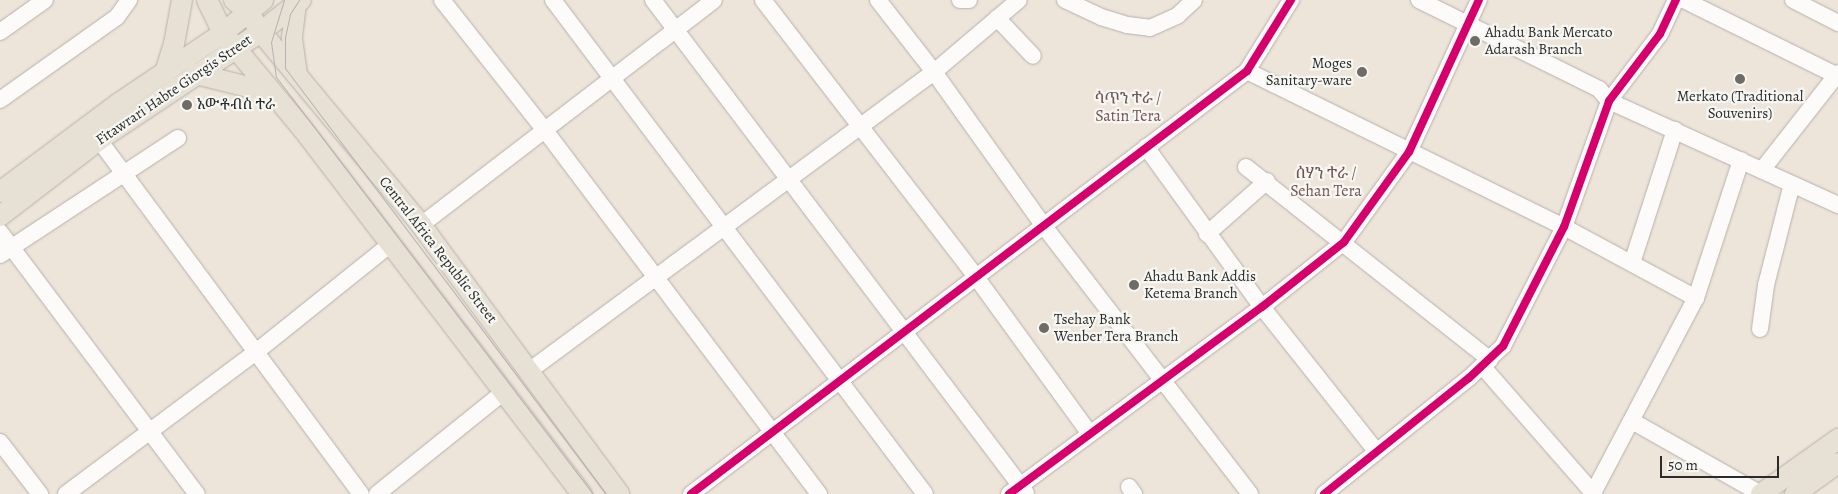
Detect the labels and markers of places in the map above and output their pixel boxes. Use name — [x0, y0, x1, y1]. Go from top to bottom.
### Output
place label: Ahadu Bank Mercato Adarash Branch — [1485, 23, 1613, 58]
marker: Ahadu Bank Mercato Adarash Branch — [1469, 35, 1481, 47]
place label: Moges Sanitary-ware — [1266, 54, 1352, 89]
marker: Moges Sanitary-ware — [1356, 66, 1368, 78]
marker: Merkato (Traditional Souvenirs) — [1734, 73, 1746, 85]
place label: Merkato (Traditional Souvenirs) — [1677, 87, 1803, 122]
place label: አውቶብስ ተራ — [197, 96, 275, 114]
marker: አውቶብስ ተራ — [181, 99, 193, 111]
place label: Ahadu Bank Addis Ketema Branch — [1144, 267, 1256, 302]
marker: Ahadu Bank Addis Ketema Branch — [1128, 279, 1140, 291]
place label: Tsehay Bank Wenber Tera Branch — [1054, 310, 1178, 345]
marker: Tsehay Bank Wenber Tera Branch — [1038, 322, 1050, 334]

